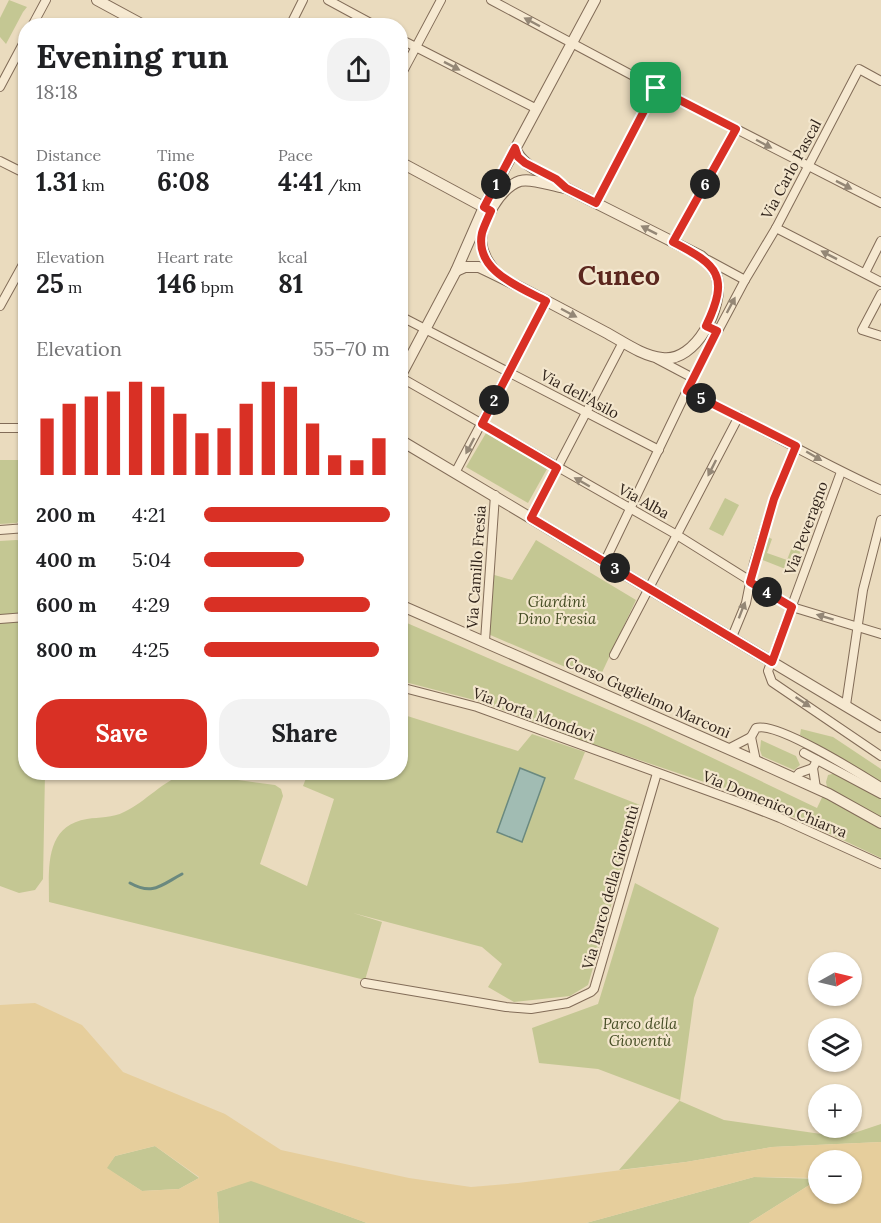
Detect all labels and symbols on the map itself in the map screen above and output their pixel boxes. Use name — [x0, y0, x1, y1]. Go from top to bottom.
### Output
one-way arrow — [523, 17, 540, 27]
one-way arrow — [444, 61, 461, 71]
pin — [630, 62, 681, 113]
street label: Via Carlo Pascal — [756, 116, 825, 223]
one-way arrow — [756, 139, 773, 148]
pin: 1 — [481, 169, 511, 199]
pin: 6 — [690, 169, 720, 199]
one-way arrow — [835, 179, 853, 189]
one-way arrow — [640, 225, 657, 234]
one-way arrow — [820, 250, 837, 260]
district label: Cuneo — [578, 258, 660, 292]
one-way arrow — [726, 297, 736, 314]
one-way arrow — [560, 308, 578, 318]
street label: Via dell'Asilo — [536, 365, 623, 423]
pin: 5 — [686, 383, 716, 413]
pin: 2 — [479, 385, 509, 415]
one-way arrow — [465, 438, 475, 455]
one-way arrow — [806, 451, 823, 461]
one-way arrow — [707, 460, 717, 477]
one-way arrow — [573, 477, 590, 487]
street label: Via Peveragno — [780, 478, 832, 578]
street label: Via Alba — [614, 479, 673, 523]
street label: Via Camillo Fresia — [462, 504, 490, 630]
pin: 3 — [600, 553, 630, 583]
pin: 4 — [752, 577, 782, 607]
park label: Giardini Dino Fresia — [518, 592, 597, 628]
one-way arrow — [738, 601, 748, 619]
one-way arrow — [816, 612, 834, 621]
street label: Corso Guglielmo Marconi — [562, 652, 734, 742]
street label: Via Porta Mondovì — [470, 683, 598, 745]
one-way arrow — [795, 697, 811, 708]
street label: Via Domenico Chiarva — [699, 766, 850, 842]
street label: Via Parco della Gioventù — [577, 803, 643, 972]
north arrow — [808, 952, 862, 1006]
park label: Parco della Gioventù — [603, 1014, 678, 1050]

